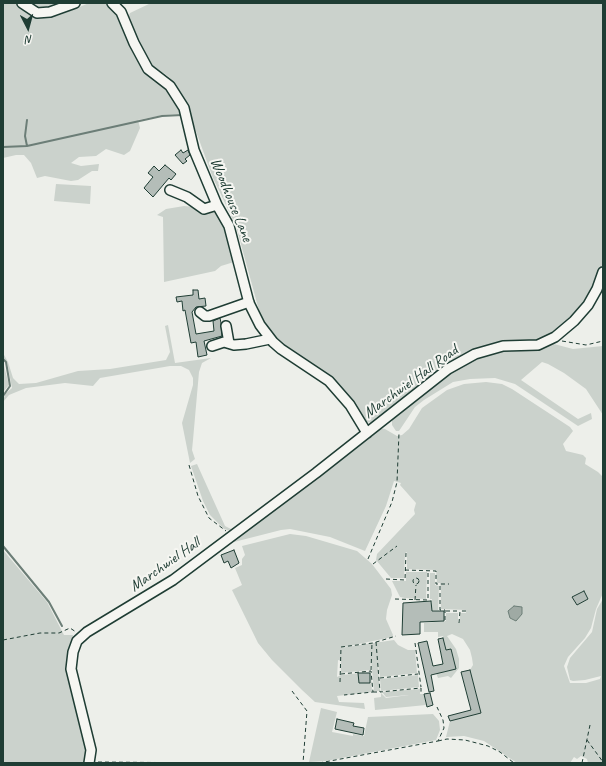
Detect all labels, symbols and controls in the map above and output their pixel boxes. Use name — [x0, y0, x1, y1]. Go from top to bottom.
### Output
north arrow — [8, 8, 48, 48]
text: N — [25, 33, 33, 47]
street label: Woodhouse Lane — [205, 155, 257, 245]
street label: Marchwiel Hall Road — [360, 341, 462, 423]
street label: Marchwiel Hall — [126, 534, 204, 596]

